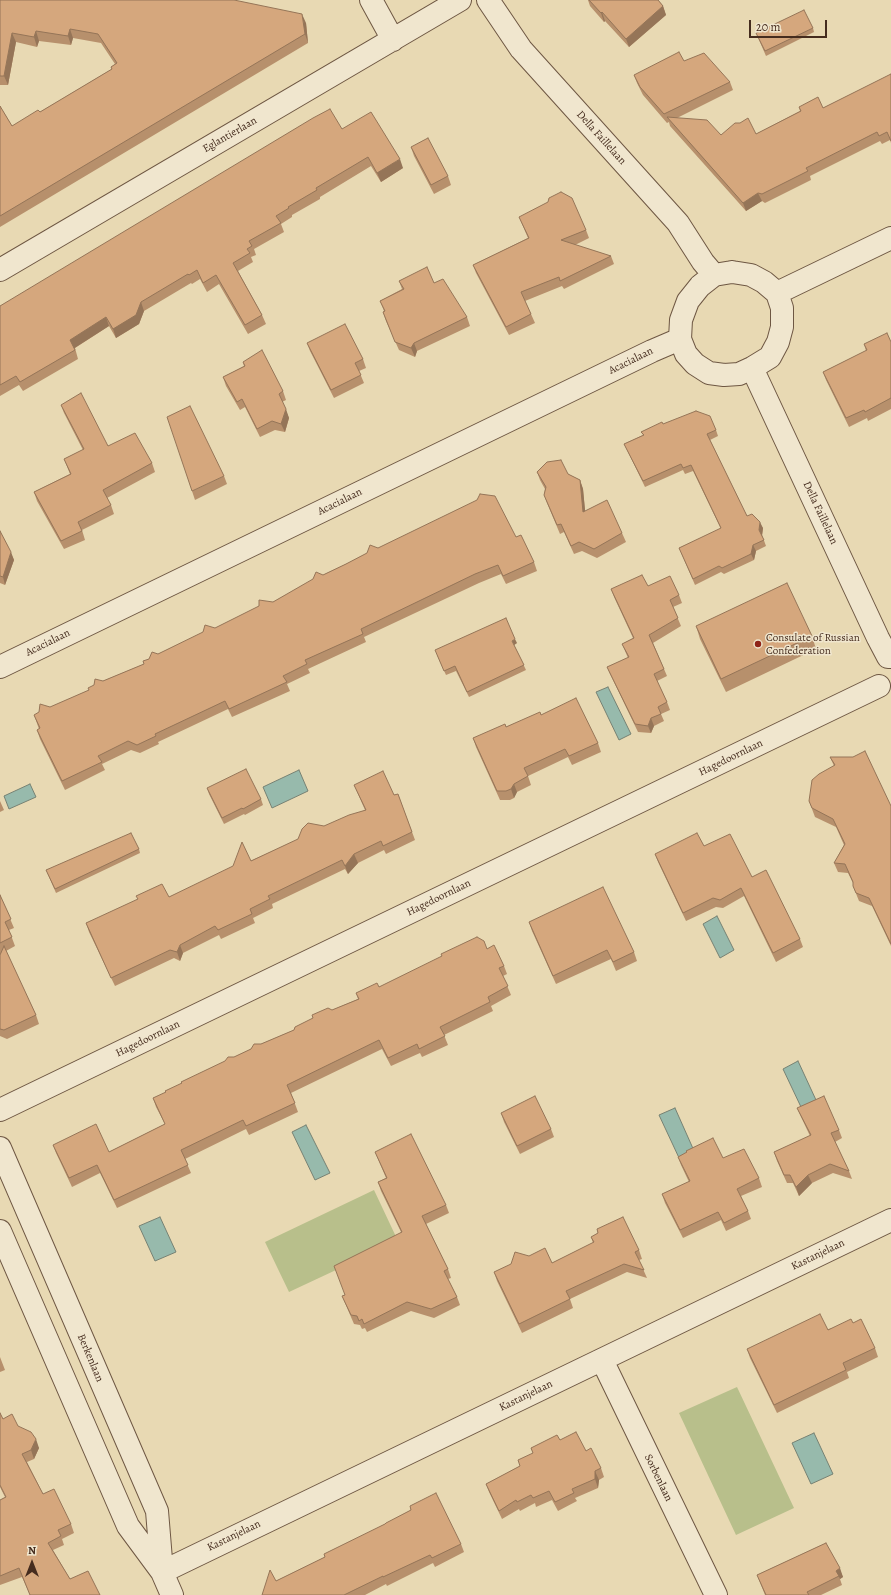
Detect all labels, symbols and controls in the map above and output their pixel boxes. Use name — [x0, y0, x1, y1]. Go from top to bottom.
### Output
scale bar — [751, 12, 829, 38]
text: 20 m — [756, 19, 780, 35]
street label: Della Faillelaan — [573, 108, 629, 168]
street label: Eglantierlaan — [201, 114, 259, 156]
street label: Acacialaan — [607, 345, 655, 377]
street label: Della Faillelaan — [800, 479, 840, 547]
street label: Acacialaan — [316, 486, 364, 518]
street label: Acacialaan — [24, 627, 72, 659]
place label: Consulate of Russian Confederation — [766, 631, 860, 657]
marker: Consulate of Russian Confederation — [753, 639, 763, 649]
street label: Hagedoornlaan — [697, 737, 765, 779]
street label: Hagedoornlaan — [405, 877, 473, 919]
street label: Hagedoornlaan — [114, 1018, 182, 1060]
street label: Kastanjelaan — [789, 1236, 847, 1274]
street label: Berkenlaan — [74, 1332, 106, 1384]
street label: Kastanjelaan — [497, 1377, 555, 1415]
street label: Sorbenlaan — [641, 1452, 675, 1504]
street label: Kastanjelaan — [205, 1517, 263, 1555]
north arrow — [12, 1543, 52, 1583]
text: N — [28, 1543, 36, 1558]

